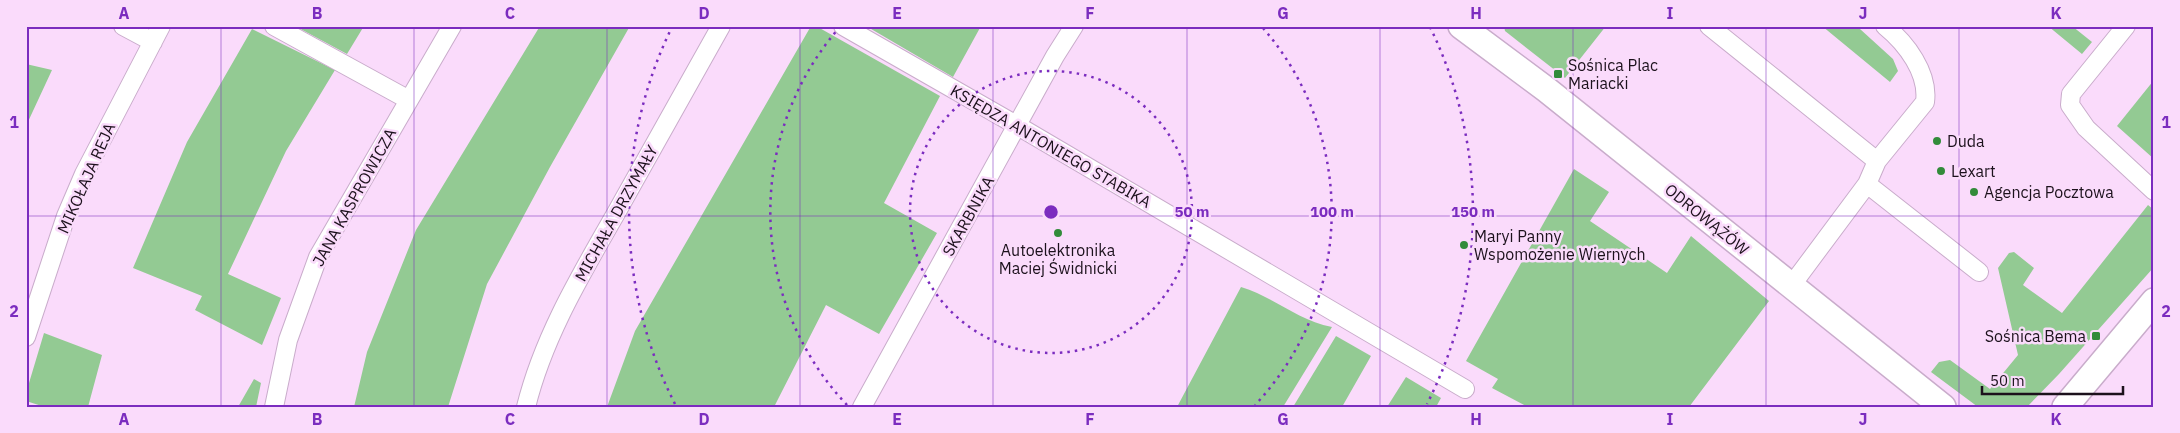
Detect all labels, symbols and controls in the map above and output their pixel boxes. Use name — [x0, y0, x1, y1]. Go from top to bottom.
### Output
text: A — [119, 3, 130, 23]
text: B — [312, 3, 323, 23]
text: C — [505, 3, 515, 23]
text: D — [698, 3, 710, 23]
text: E — [892, 3, 902, 23]
text: F — [1085, 3, 1095, 23]
text: G — [1277, 3, 1289, 23]
text: H — [1470, 3, 1482, 23]
text: I — [1667, 3, 1674, 23]
text: J — [1859, 3, 1867, 23]
text: K — [2050, 3, 2062, 23]
place label: Sośnica Plac Mariacki — [1568, 55, 1658, 93]
marker: Sośnica Plac Mariacki — [1552, 68, 1564, 80]
street label: KSIĘDZA ANTONIEGO STABIKA — [947, 80, 1155, 212]
text: 1 — [9, 112, 19, 132]
text: 1 — [2161, 112, 2171, 132]
street label: MIKOŁAJA REJA — [53, 120, 119, 236]
street label: JANA KASPROWICZA — [308, 125, 400, 269]
place label: Duda — [1947, 131, 1985, 151]
marker: Duda — [1931, 135, 1943, 147]
street label: MICHAŁA DRZYMAŁY — [570, 141, 662, 285]
place label: Lexart — [1951, 161, 1996, 181]
marker: Lexart — [1935, 165, 1947, 177]
street label: SKARBNIKA — [938, 172, 998, 260]
street label: ODROWĄŻÓW — [1661, 178, 1754, 259]
place label: Agencja Pocztowa — [1984, 182, 2114, 202]
marker: Agencja Pocztowa — [1968, 186, 1980, 198]
text: 50 m — [1175, 202, 1209, 221]
text: 100 m — [1310, 202, 1354, 221]
text: 150 m — [1451, 202, 1495, 221]
centre of rings — [1042, 203, 1060, 221]
place label: Maryi Panny Wspomożenie Wiernych — [1474, 226, 1646, 264]
marker: Autoelektronika Maciej Świdnicki — [1052, 227, 1064, 239]
marker: Maryi Panny Wspomożenie Wiernych — [1458, 239, 1470, 251]
place label: Autoelektronika Maciej Świdnicki — [999, 240, 1117, 278]
text: 2 — [9, 301, 19, 321]
text: 2 — [2161, 301, 2171, 321]
place label: Sośnica Bema — [1985, 326, 2086, 346]
marker: Sośnica Bema — [2090, 330, 2102, 342]
scale bar — [1982, 363, 2124, 395]
text: 50 m — [1990, 371, 2025, 390]
text: A — [119, 409, 130, 429]
text: B — [312, 409, 323, 429]
text: C — [505, 409, 515, 429]
text: D — [698, 409, 710, 429]
text: E — [892, 409, 902, 429]
text: F — [1085, 409, 1095, 429]
text: G — [1277, 409, 1289, 429]
text: H — [1470, 409, 1482, 429]
text: I — [1667, 409, 1674, 429]
text: J — [1859, 409, 1867, 429]
text: K — [2050, 409, 2062, 429]

